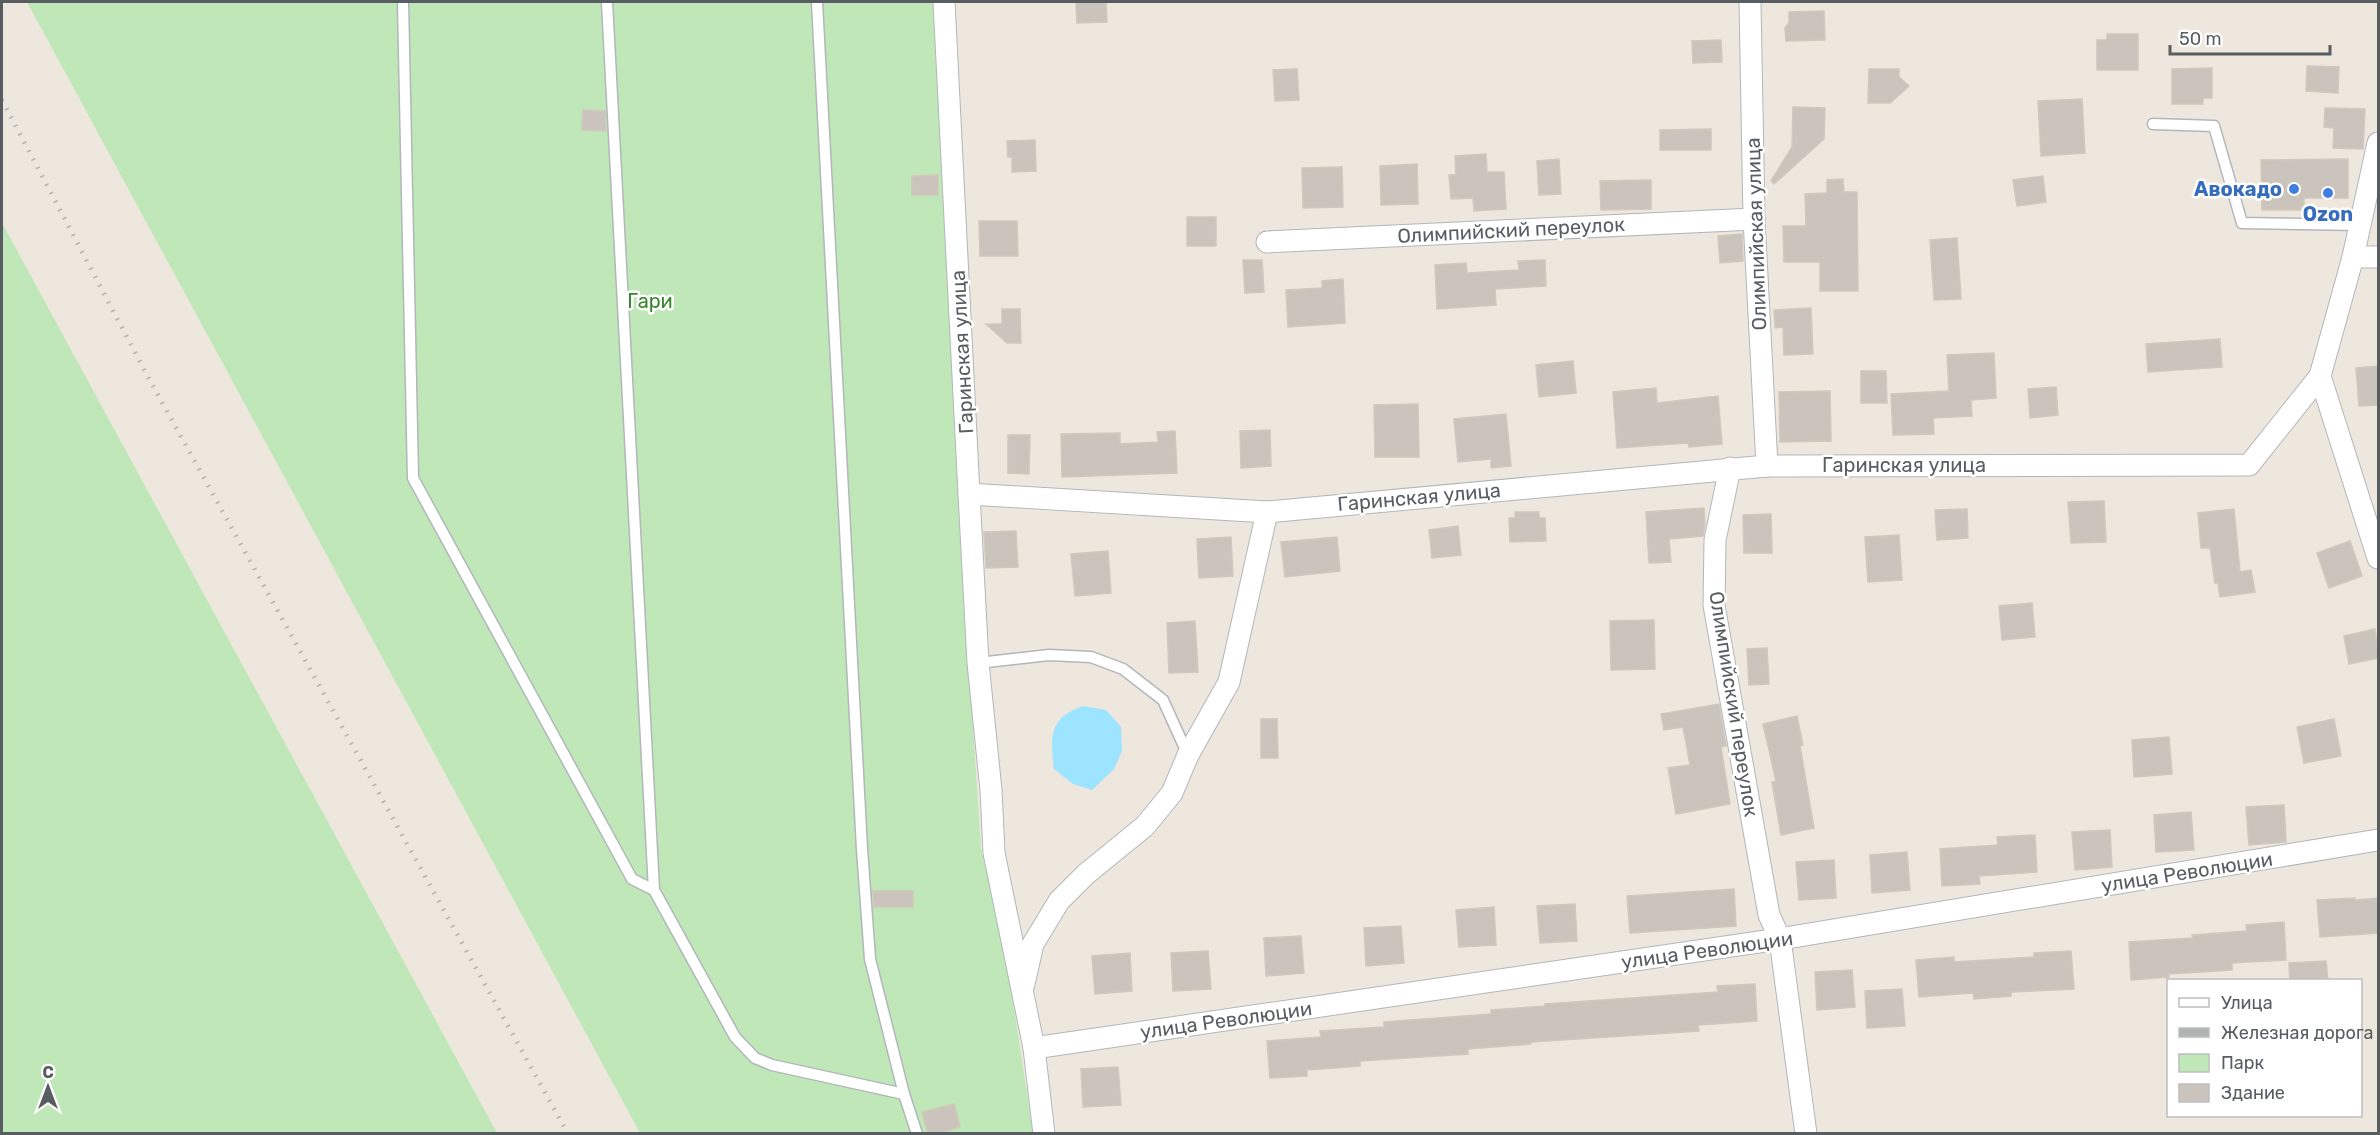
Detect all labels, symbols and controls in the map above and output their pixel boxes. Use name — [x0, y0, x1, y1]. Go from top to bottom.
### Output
scale bar — [2170, 18, 2330, 56]
text: 50 m — [2179, 28, 2222, 50]
street label: Олимпийская улица — [1741, 137, 1771, 331]
place label: Авокадо — [2194, 177, 2282, 201]
marker: Авокадо — [2287, 182, 2301, 196]
marker: Ozon — [2321, 186, 2335, 200]
place label: Ozon — [2303, 202, 2353, 226]
street label: Олимпийский переулок — [1397, 212, 1626, 248]
street label: Гаринская улица — [946, 270, 978, 434]
park label: Гари — [627, 289, 673, 313]
street label: Гаринская улица — [1822, 453, 1986, 477]
street label: Гаринская улица — [1336, 478, 1502, 516]
street label: Олимпийский переулок — [1704, 590, 1764, 819]
street label: улица Революции — [2100, 847, 2274, 897]
street label: улица Революции — [1620, 926, 1794, 974]
legend — [2167, 979, 2362, 1117]
text: Улица — [2221, 992, 2273, 1014]
street label: улица Революции — [1139, 996, 1313, 1044]
text: Железная дорога — [2221, 1022, 2374, 1044]
text: Парк — [2221, 1052, 2265, 1074]
north arrow — [18, 1057, 78, 1117]
text: С — [42, 1063, 54, 1082]
text: Здание — [2221, 1082, 2285, 1104]

